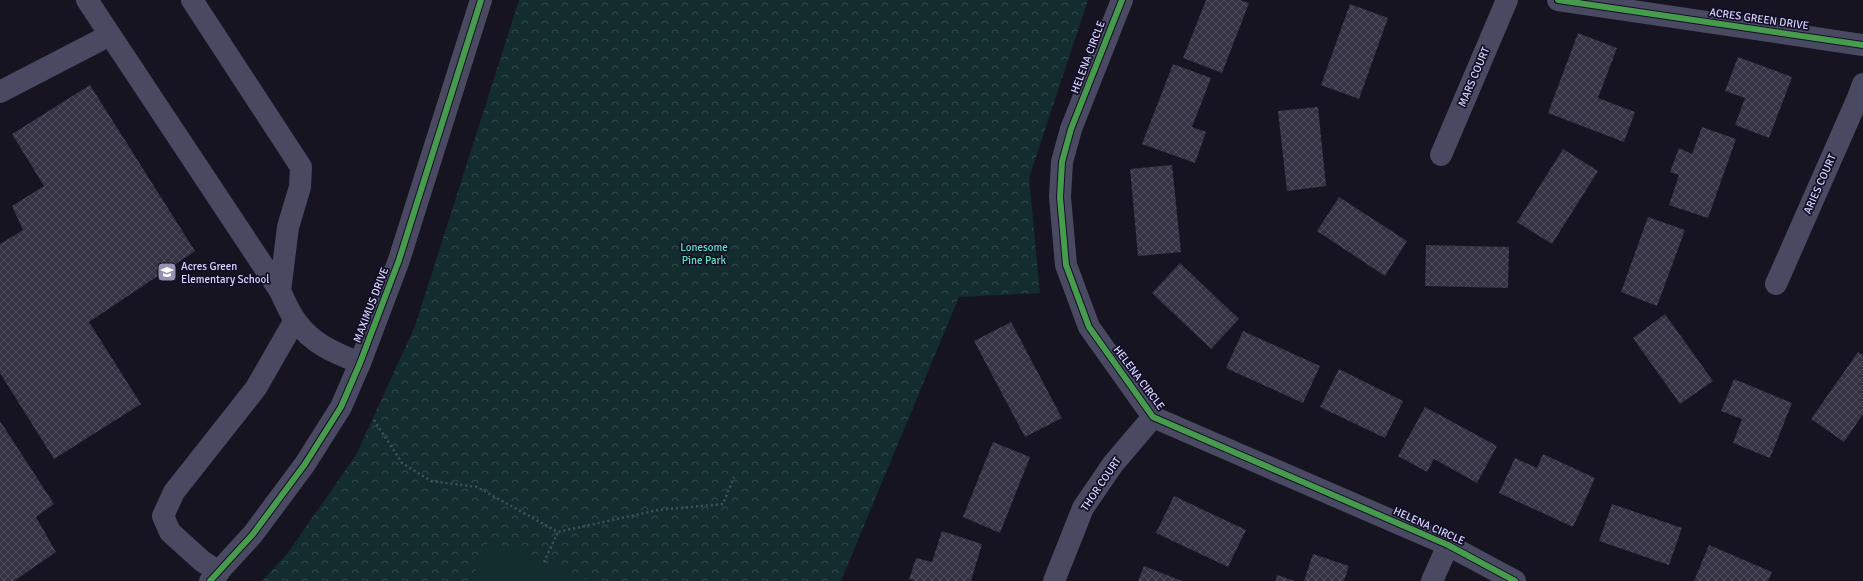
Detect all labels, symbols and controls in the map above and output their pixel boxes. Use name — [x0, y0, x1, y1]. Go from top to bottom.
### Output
street label: ACRES GREEN DRIVE — [1709, 6, 1809, 32]
street label: HELENA CIRCLE — [1068, 19, 1108, 95]
street label: MARS COURT — [1456, 45, 1493, 109]
street label: ARIES COURT — [1801, 151, 1839, 216]
park label: Lonesome Pine Park — [680, 241, 728, 267]
place label: Acres Green Elementary School — [181, 260, 269, 286]
school or university icon: Acres Green Elementary School — [156, 261, 178, 283]
street label: MAXIMUS DRIVE — [351, 266, 391, 344]
street label: HELENA CIRCLE — [1111, 343, 1167, 413]
street label: THOR COURT — [1078, 454, 1124, 513]
street label: HELENA CIRCLE — [1391, 504, 1467, 548]

